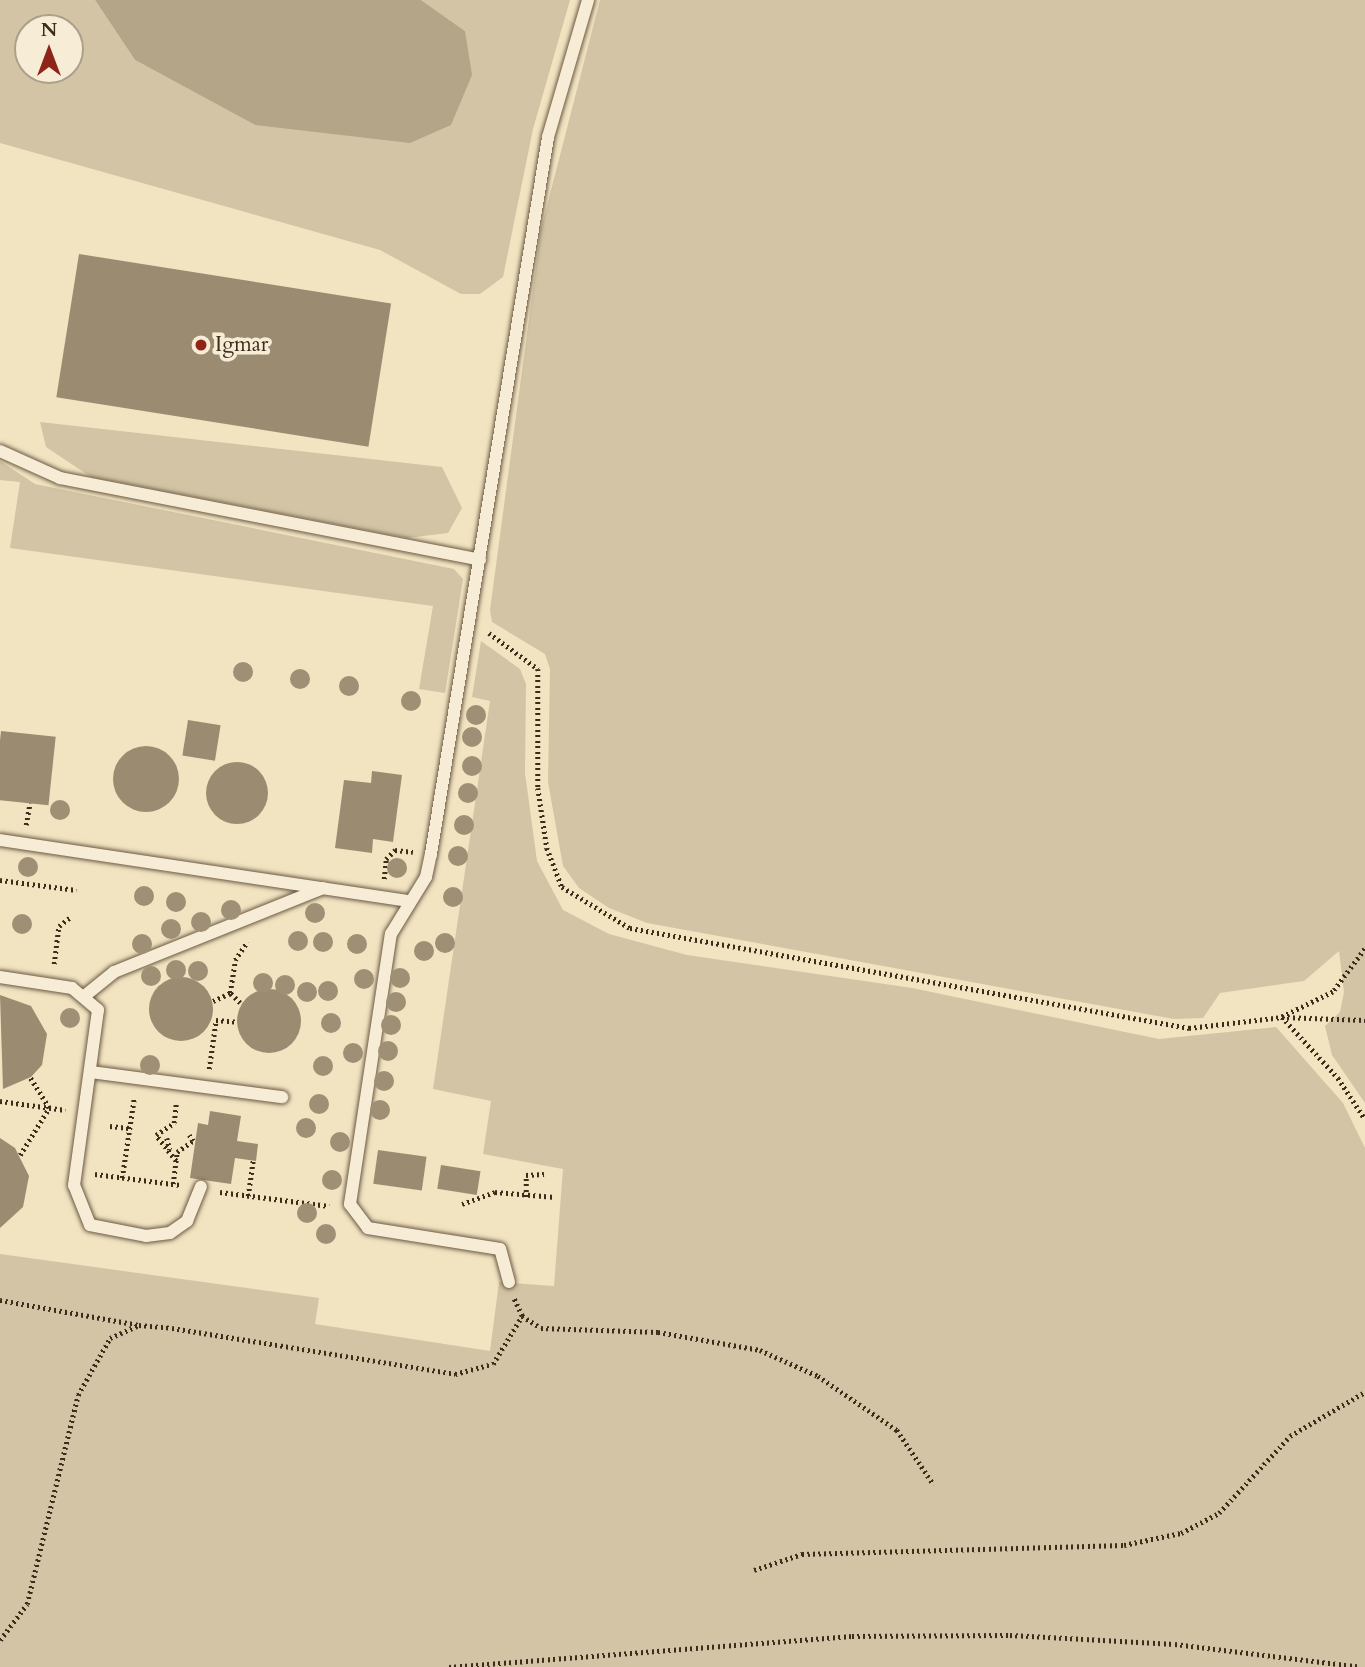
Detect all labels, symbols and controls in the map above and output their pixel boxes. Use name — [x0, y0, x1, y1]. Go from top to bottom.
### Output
north arrow — [14, 14, 84, 84]
text: N — [41, 17, 57, 43]
place label: Igmar — [215, 332, 268, 358]
marker: Igmar — [193, 337, 209, 353]

